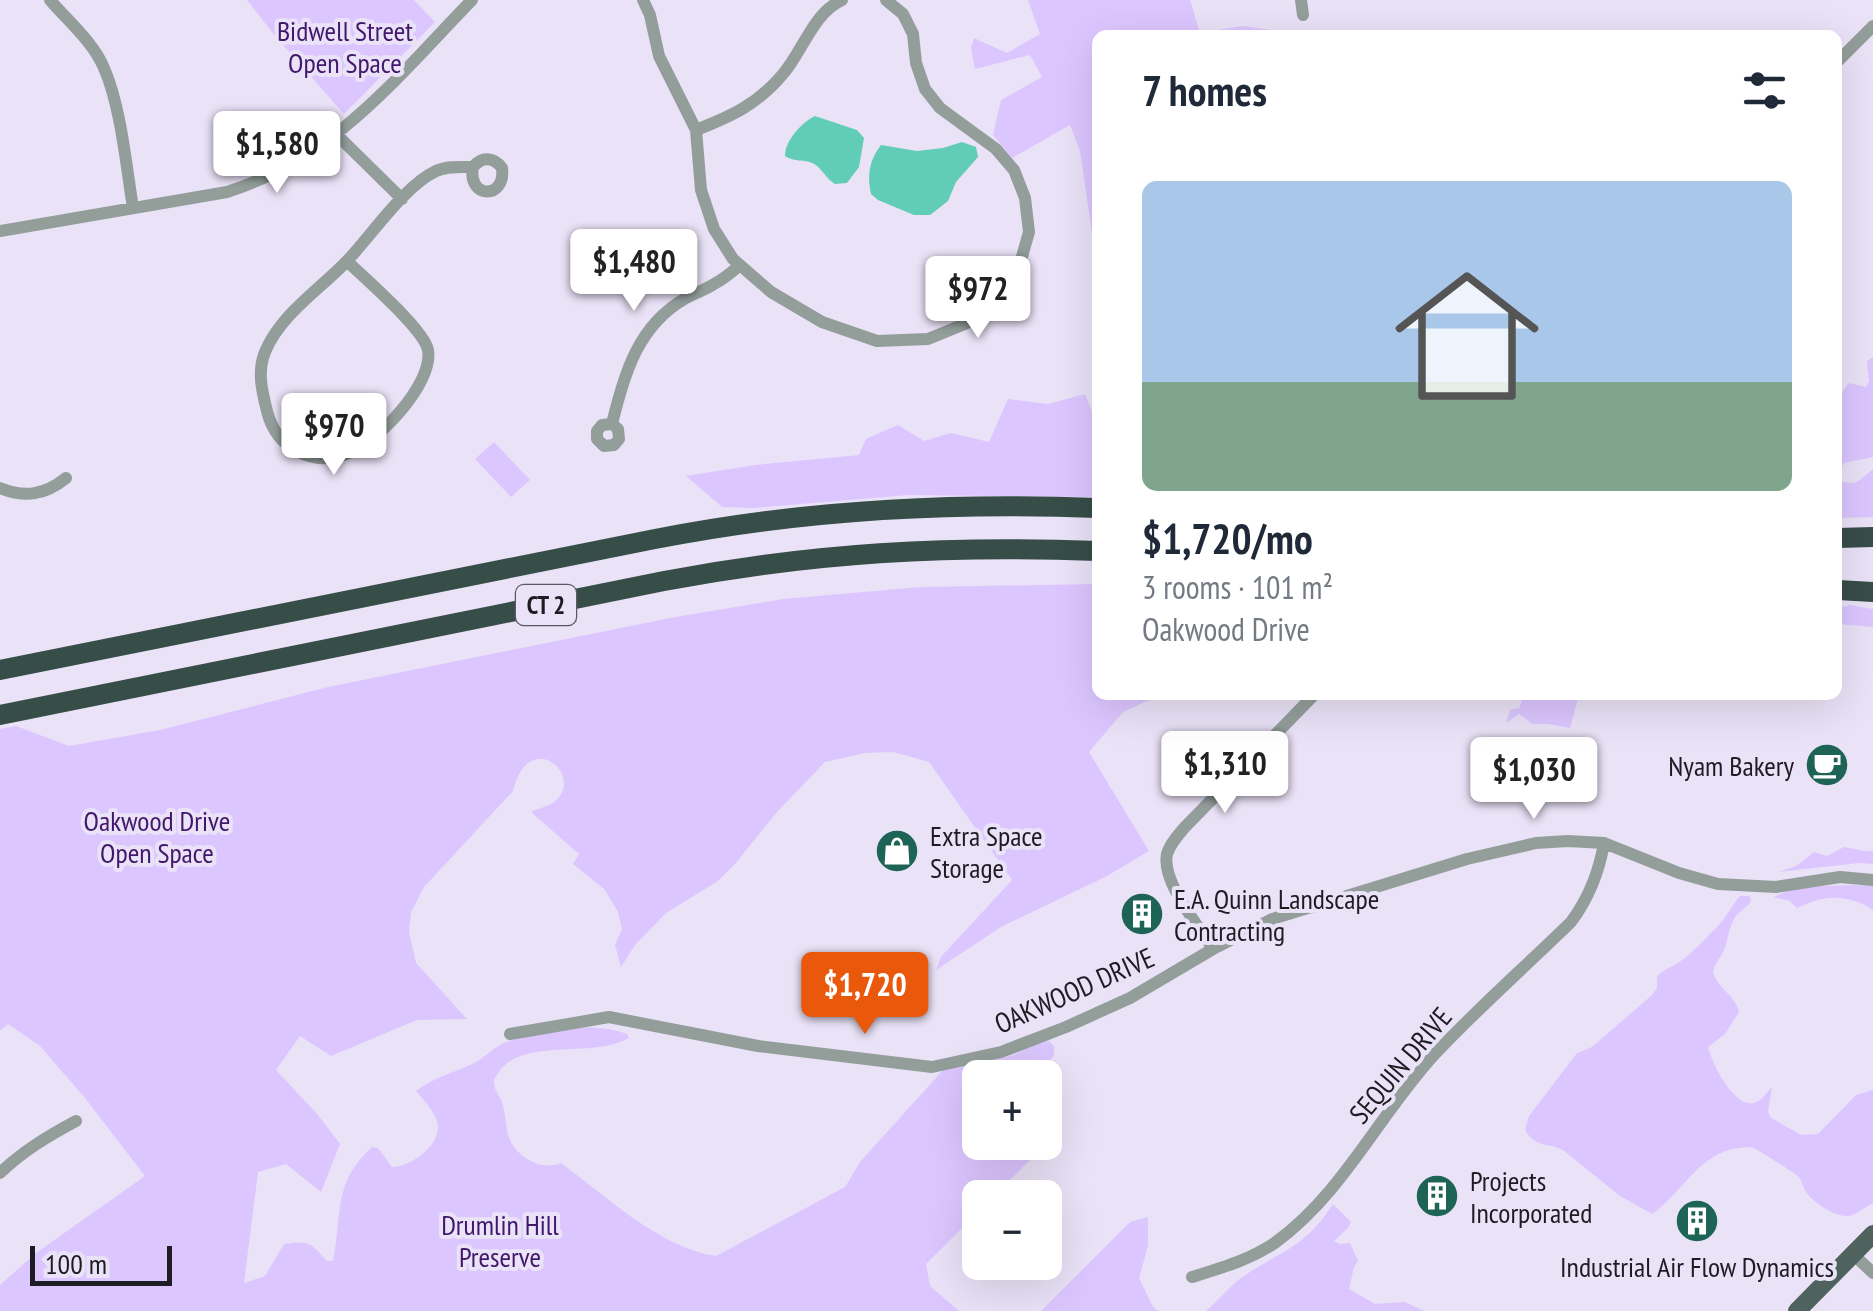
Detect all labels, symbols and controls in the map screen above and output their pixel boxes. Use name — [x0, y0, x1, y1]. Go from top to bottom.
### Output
park label: Bidwell Street Open Space — [277, 12, 413, 81]
text: 7 homes — [1142, 63, 1267, 118]
icon: filters — [1737, 63, 1792, 118]
pin: $1,580 — [196, 111, 358, 196]
text: $1,580 — [235, 122, 319, 164]
pin: $1,480 — [553, 229, 715, 314]
text: $1,480 — [592, 240, 676, 282]
icon: home — [1377, 246, 1557, 426]
pin: $972 — [919, 256, 1037, 341]
text: $972 — [947, 267, 1009, 309]
pin: $970 — [275, 393, 393, 478]
text: $970 — [303, 404, 365, 446]
text: $1,720/mo — [1142, 511, 1313, 566]
text: 3 rooms · 101 m² — [1142, 566, 1333, 608]
road number: CT 2 — [516, 585, 576, 625]
text: Oakwood Drive — [1142, 608, 1310, 650]
pin: $1,310 — [1144, 731, 1306, 816]
pin: $1,030 — [1453, 737, 1615, 822]
text: $1,310 — [1183, 742, 1267, 784]
cafe icon: Nyam Bakery — [1804, 742, 1850, 788]
place label: Nyam Bakery — [1668, 747, 1794, 784]
text: $1,030 — [1492, 748, 1576, 790]
park label: Oakwood Drive Open Space — [84, 802, 230, 871]
place label: Extra Space Storage — [930, 817, 1042, 886]
shop icon: Extra Space Storage — [874, 828, 920, 874]
place label: E.A. Quinn Landscape Contracting — [1174, 880, 1379, 949]
building icon: E.A. Quinn Landscape Contracting — [1119, 891, 1165, 937]
street label: OAKWOOD DRIVE — [988, 938, 1160, 1042]
pin: $1,720 — [784, 952, 946, 1037]
text: $1,720 — [823, 963, 907, 1005]
street label: SEQUIN DRIVE — [1340, 999, 1460, 1131]
map controls — [962, 1060, 1062, 1280]
button: + — [962, 1060, 1062, 1160]
place label: Projects Incorporated — [1470, 1162, 1592, 1231]
building icon: Projects Incorporated — [1414, 1173, 1460, 1219]
button: − — [962, 1180, 1062, 1280]
building icon: Industrial Air Flow Dynamics — [1674, 1198, 1720, 1244]
park label: Drumlin Hill Preserve — [441, 1206, 559, 1275]
scale bar — [30, 1241, 172, 1286]
text: 100 m — [45, 1245, 107, 1282]
place label: Industrial Air Flow Dynamics — [1560, 1248, 1834, 1285]

